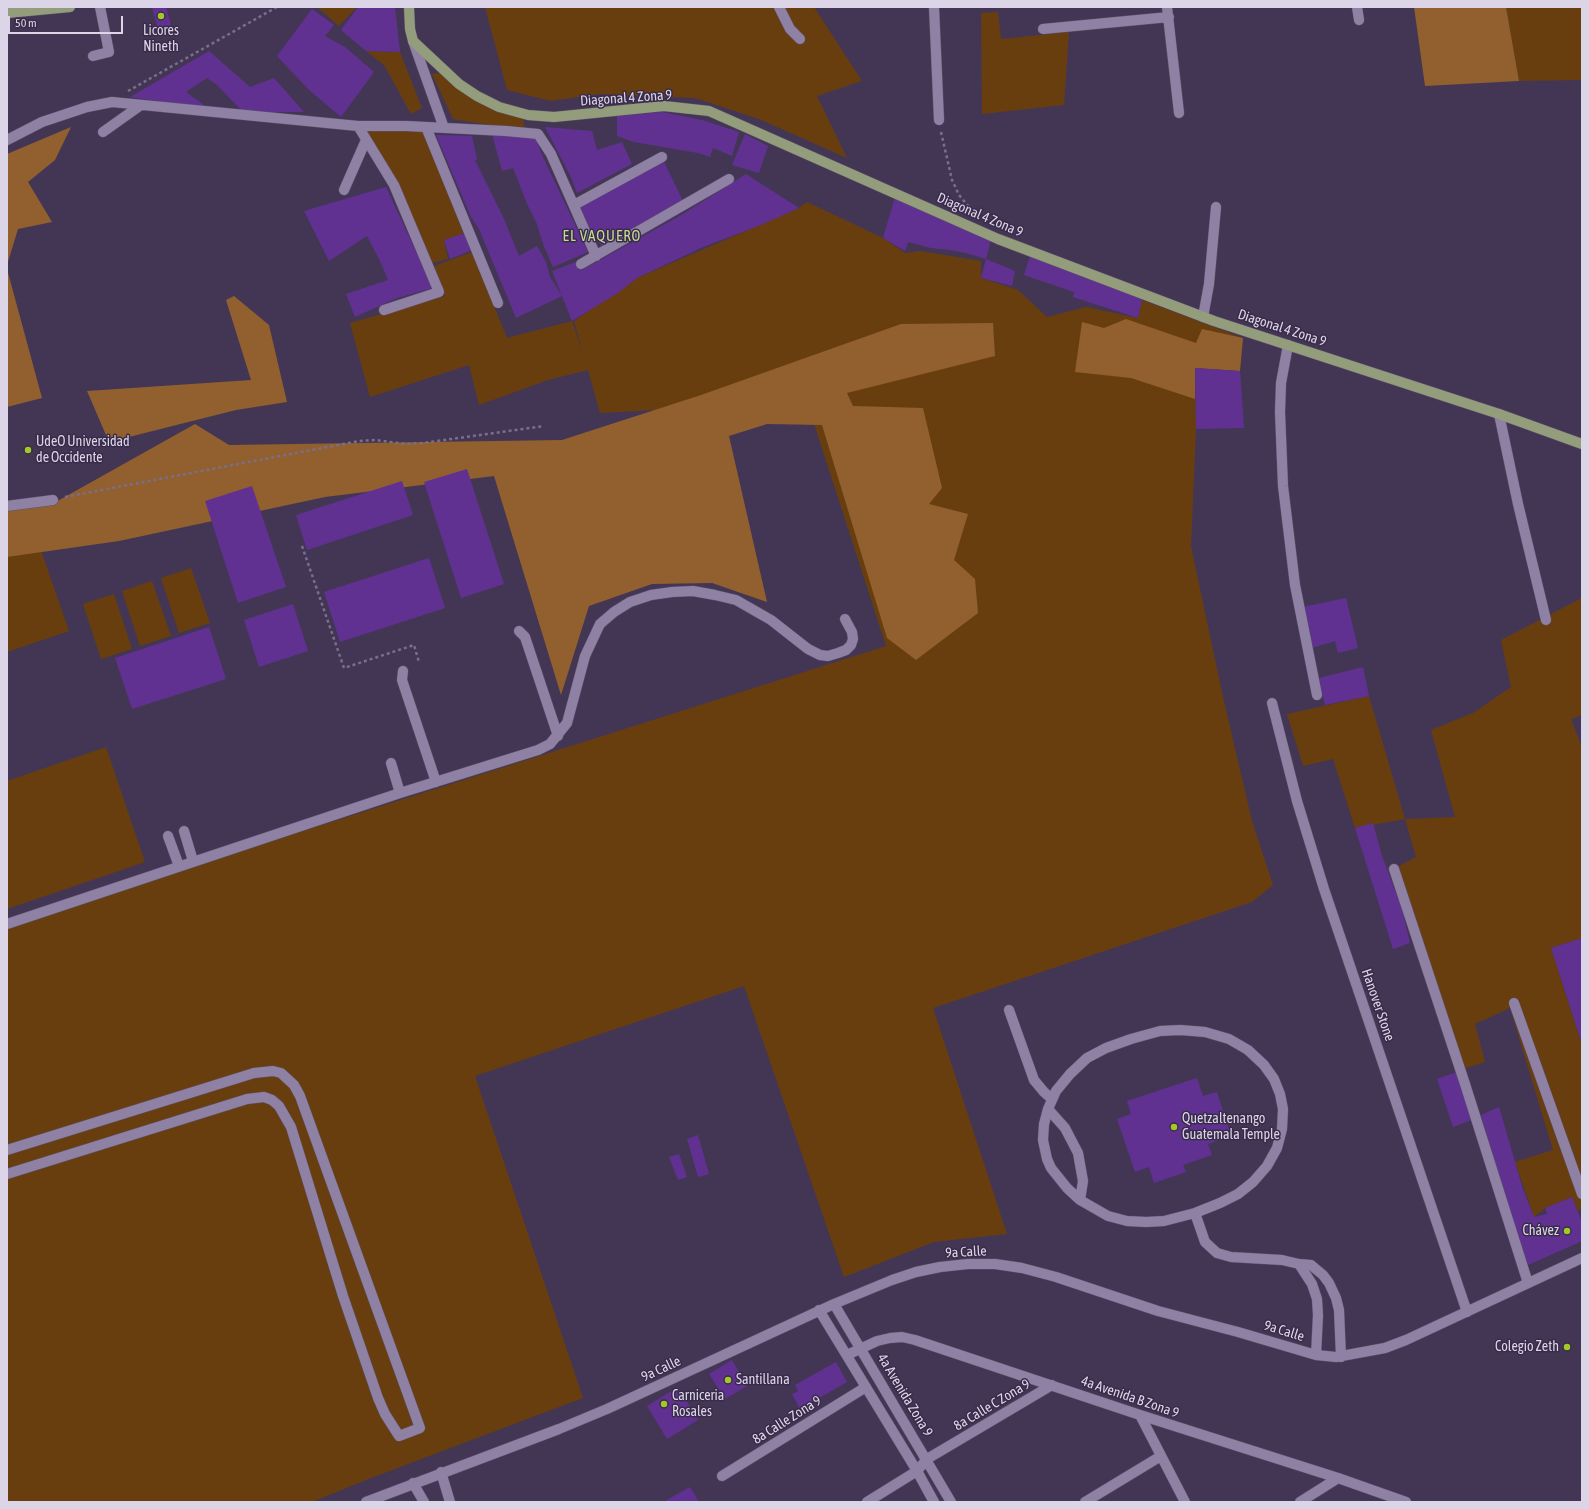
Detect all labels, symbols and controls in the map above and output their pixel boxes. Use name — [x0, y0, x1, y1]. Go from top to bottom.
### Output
scale bar — [10, 8, 125, 34]
marker: Licores Nineth — [156, 11, 166, 21]
text: 50 m — [15, 16, 37, 30]
place label: Licores Nineth — [143, 23, 179, 56]
street label: Diagonal 4 Zona 9 — [580, 86, 672, 110]
street label: Diagonal 4 Zona 9 — [934, 189, 1026, 241]
district label: EL VAQUERO — [563, 227, 641, 245]
street label: Diagonal 4 Zona 9 — [1236, 306, 1328, 350]
place label: UdeO Universidad de Occidente — [36, 434, 130, 466]
marker: UdeO Universidad de Occidente — [23, 445, 33, 455]
street label: Hanover Stone — [1358, 967, 1398, 1043]
place label: Quetzaltenango Guatemala Temple — [1182, 1111, 1280, 1144]
marker: Quetzaltenango Guatemala Temple — [1169, 1122, 1179, 1132]
place label: Chávez — [1522, 1223, 1559, 1239]
marker: Chávez — [1562, 1226, 1572, 1236]
street label: 9a Calle — [945, 1243, 987, 1261]
street label: 9a Calle — [1262, 1317, 1306, 1345]
place label: Colegio Zeth — [1495, 1339, 1559, 1355]
marker: Colegio Zeth — [1562, 1342, 1572, 1352]
street label: 4a Avenida Zona 9 — [874, 1351, 936, 1439]
street label: 9a Calle — [639, 1353, 683, 1385]
place label: Santillana — [736, 1372, 790, 1388]
street label: 4a Avenida B Zona 9 — [1079, 1372, 1181, 1422]
marker: Santillana — [723, 1375, 733, 1385]
street label: 8a Calle C Zona 9 — [951, 1376, 1033, 1434]
place label: Carniceria Rosales — [672, 1388, 724, 1420]
street label: 8a Calle Zona 9 — [749, 1392, 825, 1448]
marker: Carniceria Rosales — [659, 1399, 669, 1409]

